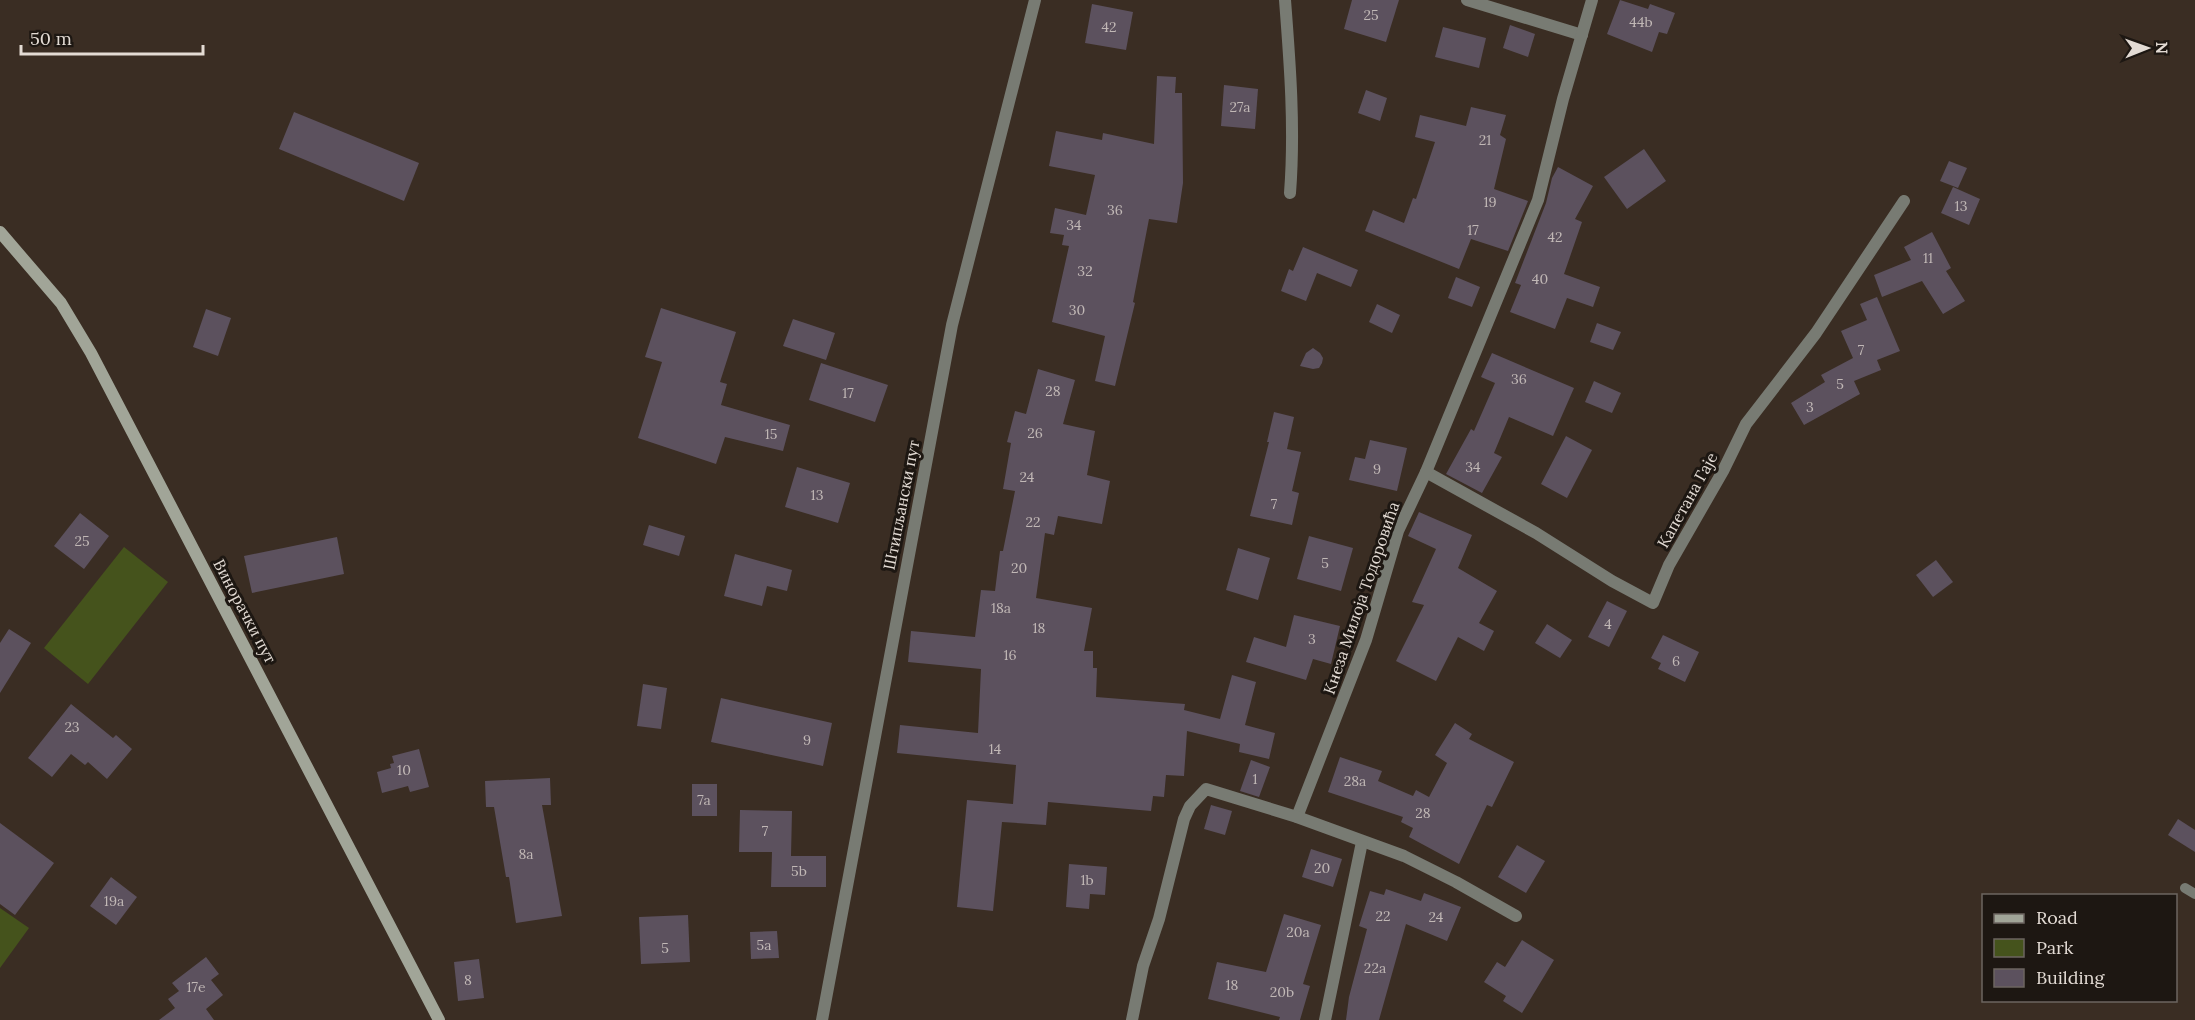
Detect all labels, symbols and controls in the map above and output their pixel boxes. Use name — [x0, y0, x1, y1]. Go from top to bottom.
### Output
house number: 25 — [1363, 6, 1379, 24]
house number: 44b — [1629, 13, 1653, 31]
scale bar — [21, 18, 202, 56]
house number: 42 — [1101, 18, 1117, 36]
north arrow — [2117, 18, 2177, 78]
text: 50 m — [30, 27, 72, 50]
text: N — [2152, 41, 2172, 54]
house number: 27a — [1229, 98, 1251, 116]
house number: 21 — [1479, 131, 1491, 149]
house number: 19 — [1483, 193, 1497, 211]
house number: 13 — [1955, 197, 1968, 215]
house number: 36 — [1107, 201, 1123, 219]
house number: 34 — [1066, 216, 1082, 234]
house number: 17 — [1467, 221, 1479, 239]
house number: 42 — [1547, 228, 1563, 246]
house number: 11 — [1923, 249, 1933, 267]
house number: 32 — [1077, 262, 1093, 280]
house number: 40 — [1532, 270, 1548, 288]
house number: 30 — [1069, 301, 1085, 319]
house number: 7 — [1858, 341, 1865, 359]
house number: 36 — [1511, 370, 1527, 388]
house number: 5 — [1836, 375, 1844, 393]
house number: 28 — [1045, 382, 1061, 400]
house number: 17 — [842, 384, 854, 402]
house number: 3 — [1806, 398, 1814, 416]
house number: 26 — [1027, 424, 1043, 442]
house number: 15 — [765, 425, 777, 443]
street label: Штипљански пут — [879, 438, 923, 571]
street label: Капетана Гаје — [1653, 448, 1722, 551]
house number: 34 — [1465, 458, 1481, 476]
house number: 9 — [1373, 460, 1381, 478]
house number: 24 — [1020, 468, 1035, 486]
house number: 13 — [811, 486, 824, 504]
house number: 7 — [1271, 495, 1278, 513]
street label: Кнеза Милоја Тодоровића — [1319, 499, 1403, 697]
house number: 22 — [1025, 513, 1041, 531]
house number: 25 — [74, 532, 90, 550]
house number: 5 — [1321, 554, 1329, 572]
street label: Винорачки пут — [209, 556, 281, 667]
house number: 20 — [1011, 559, 1027, 577]
house number: 18a — [991, 599, 1011, 617]
house number: 4 — [1604, 615, 1612, 633]
house number: 18 — [1033, 619, 1046, 637]
house number: 3 — [1308, 630, 1316, 648]
house number: 16 — [1003, 646, 1017, 664]
house number: 6 — [1672, 652, 1680, 670]
house number: 23 — [64, 718, 80, 736]
house number: 9 — [803, 731, 811, 749]
house number: 14 — [989, 740, 1002, 758]
house number: 10 — [397, 761, 411, 779]
house number: 1 — [1252, 770, 1258, 788]
house number: 28a — [1344, 772, 1366, 790]
house number: 7a — [697, 791, 711, 809]
house number: 28 — [1415, 804, 1431, 822]
house number: 7 — [762, 822, 769, 840]
house number: 8a — [518, 845, 534, 863]
house number: 20 — [1314, 859, 1330, 877]
house number: 5b — [791, 862, 807, 880]
house number: 1b — [1080, 871, 1094, 889]
house number: 19a — [104, 892, 124, 910]
legend — [1982, 894, 2177, 1002]
text: Road — [2036, 906, 2078, 929]
house number: 22 — [1375, 907, 1391, 925]
house number: 24 — [1429, 908, 1444, 926]
house number: 20a — [1286, 923, 1310, 941]
house number: 5a — [757, 936, 771, 954]
text: Park — [2036, 936, 2074, 959]
house number: 5 — [661, 939, 669, 957]
house number: 22a — [1364, 959, 1386, 977]
text: Building — [2036, 966, 2106, 989]
house number: 8 — [464, 971, 472, 989]
house number: 18 — [1226, 976, 1239, 994]
house number: 17e — [186, 978, 206, 996]
house number: 20b — [1270, 983, 1294, 1001]

